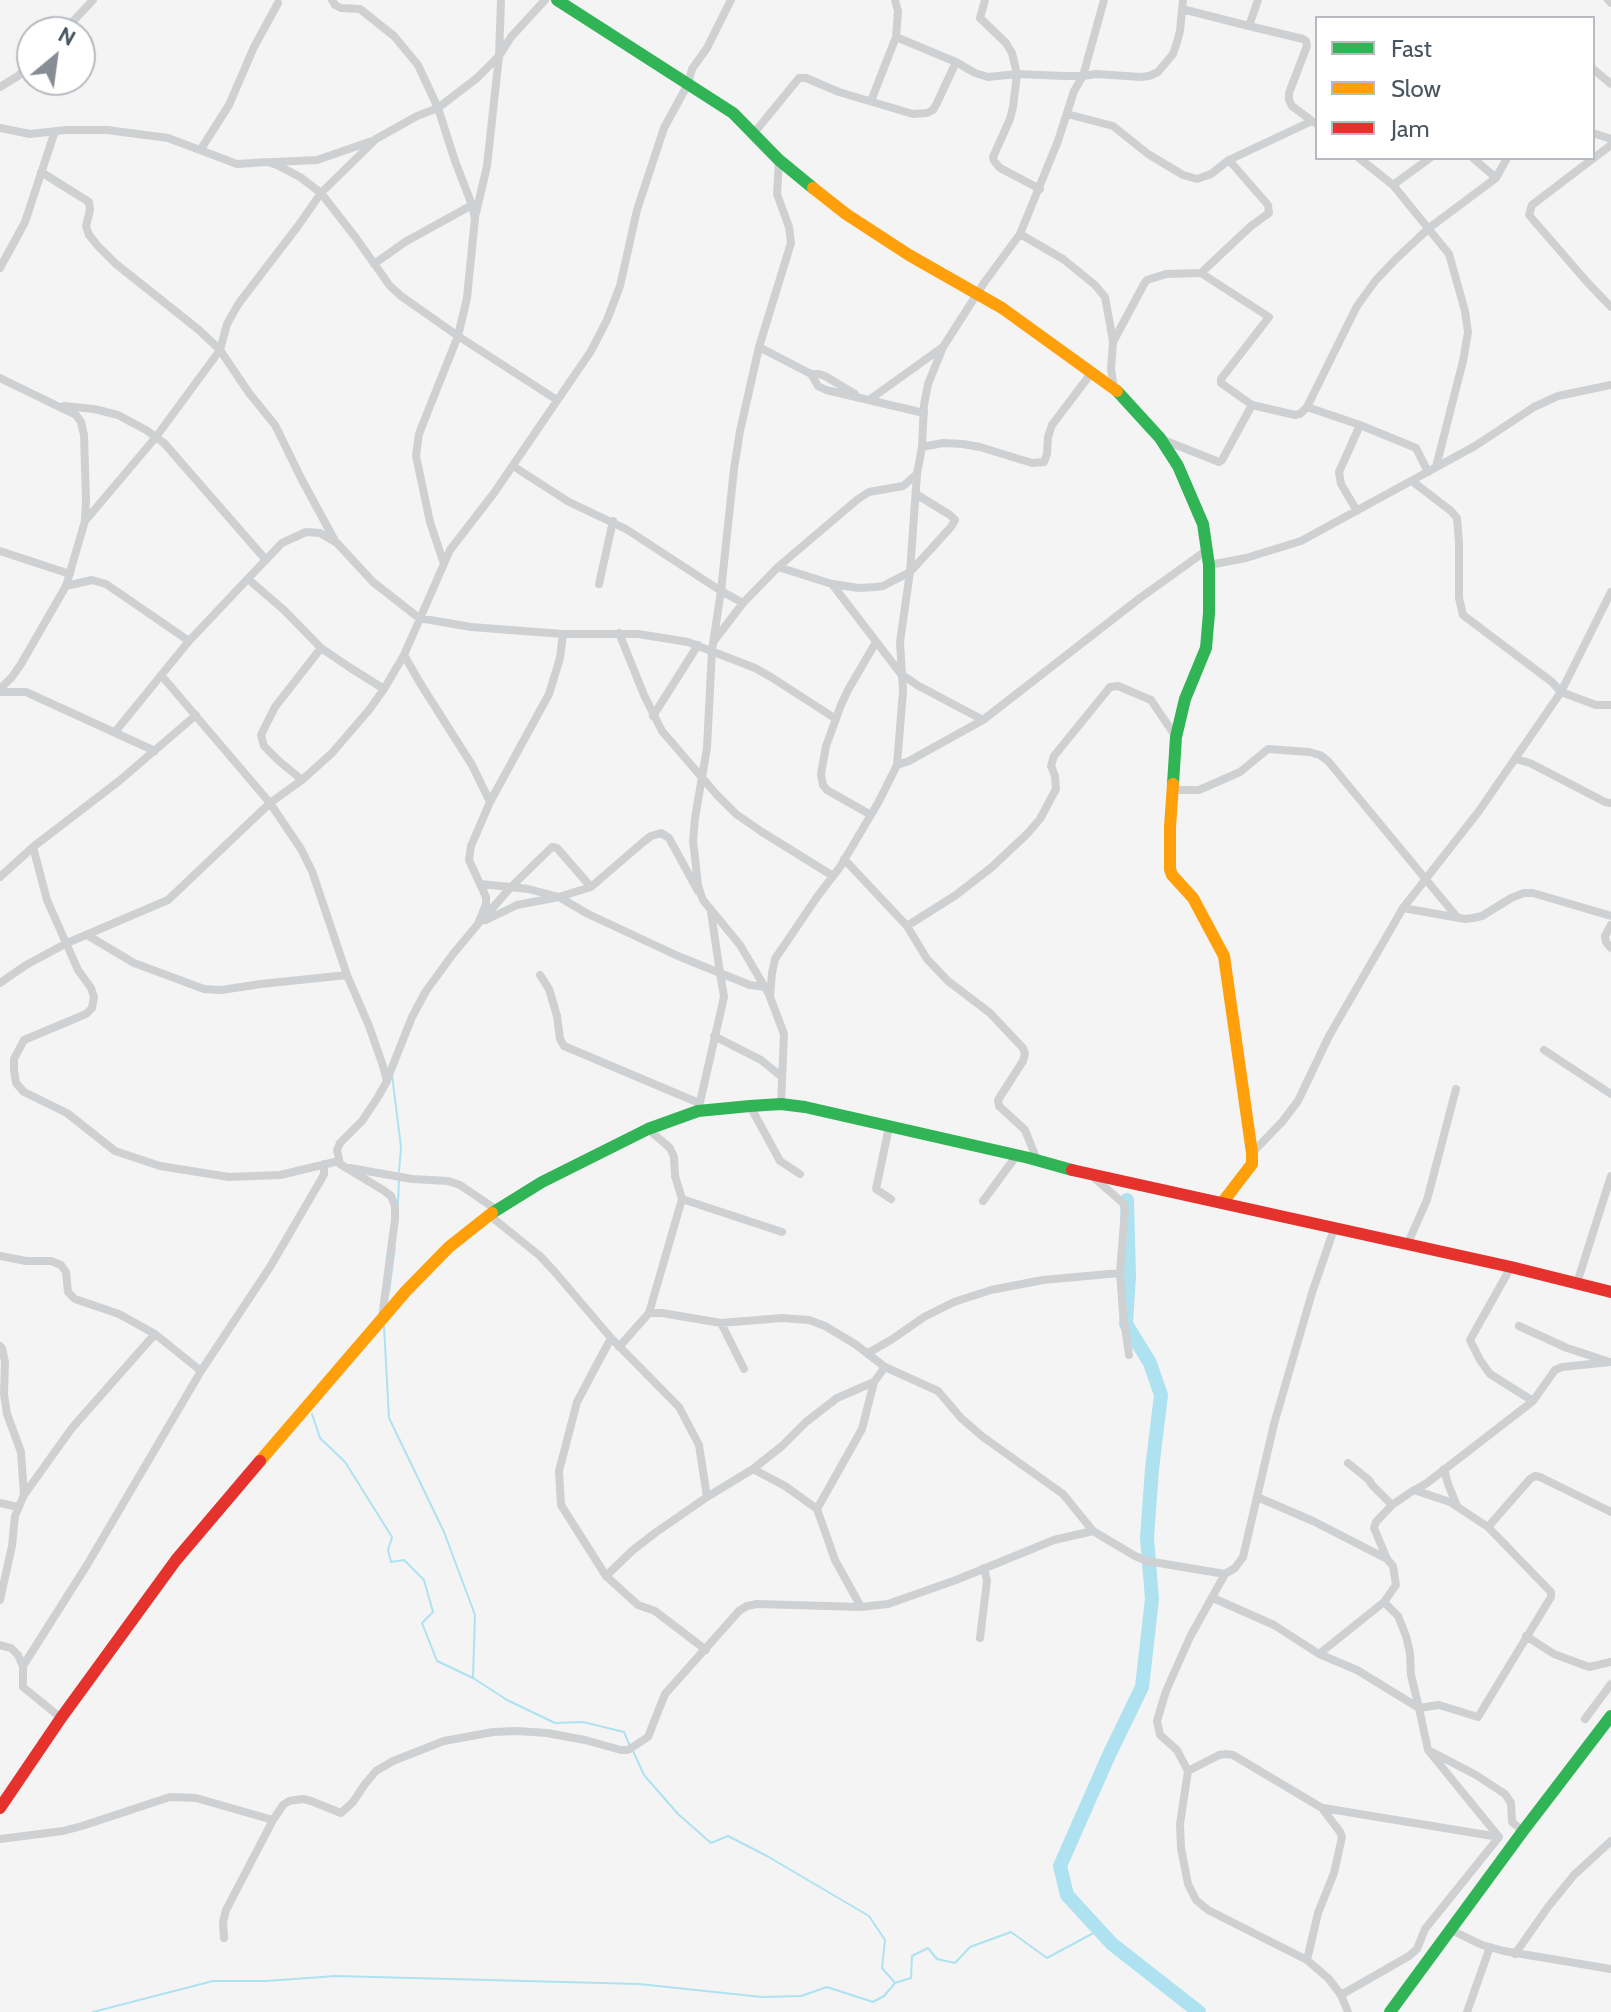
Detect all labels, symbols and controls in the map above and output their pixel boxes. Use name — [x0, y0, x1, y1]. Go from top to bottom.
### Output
north arrow — [16, 16, 96, 96]
legend — [1315, 16, 1595, 160]
text: N — [54, 21, 80, 52]
text: Fast — [1391, 34, 1432, 63]
text: Slow — [1391, 74, 1441, 103]
text: Jam — [1391, 114, 1429, 143]

